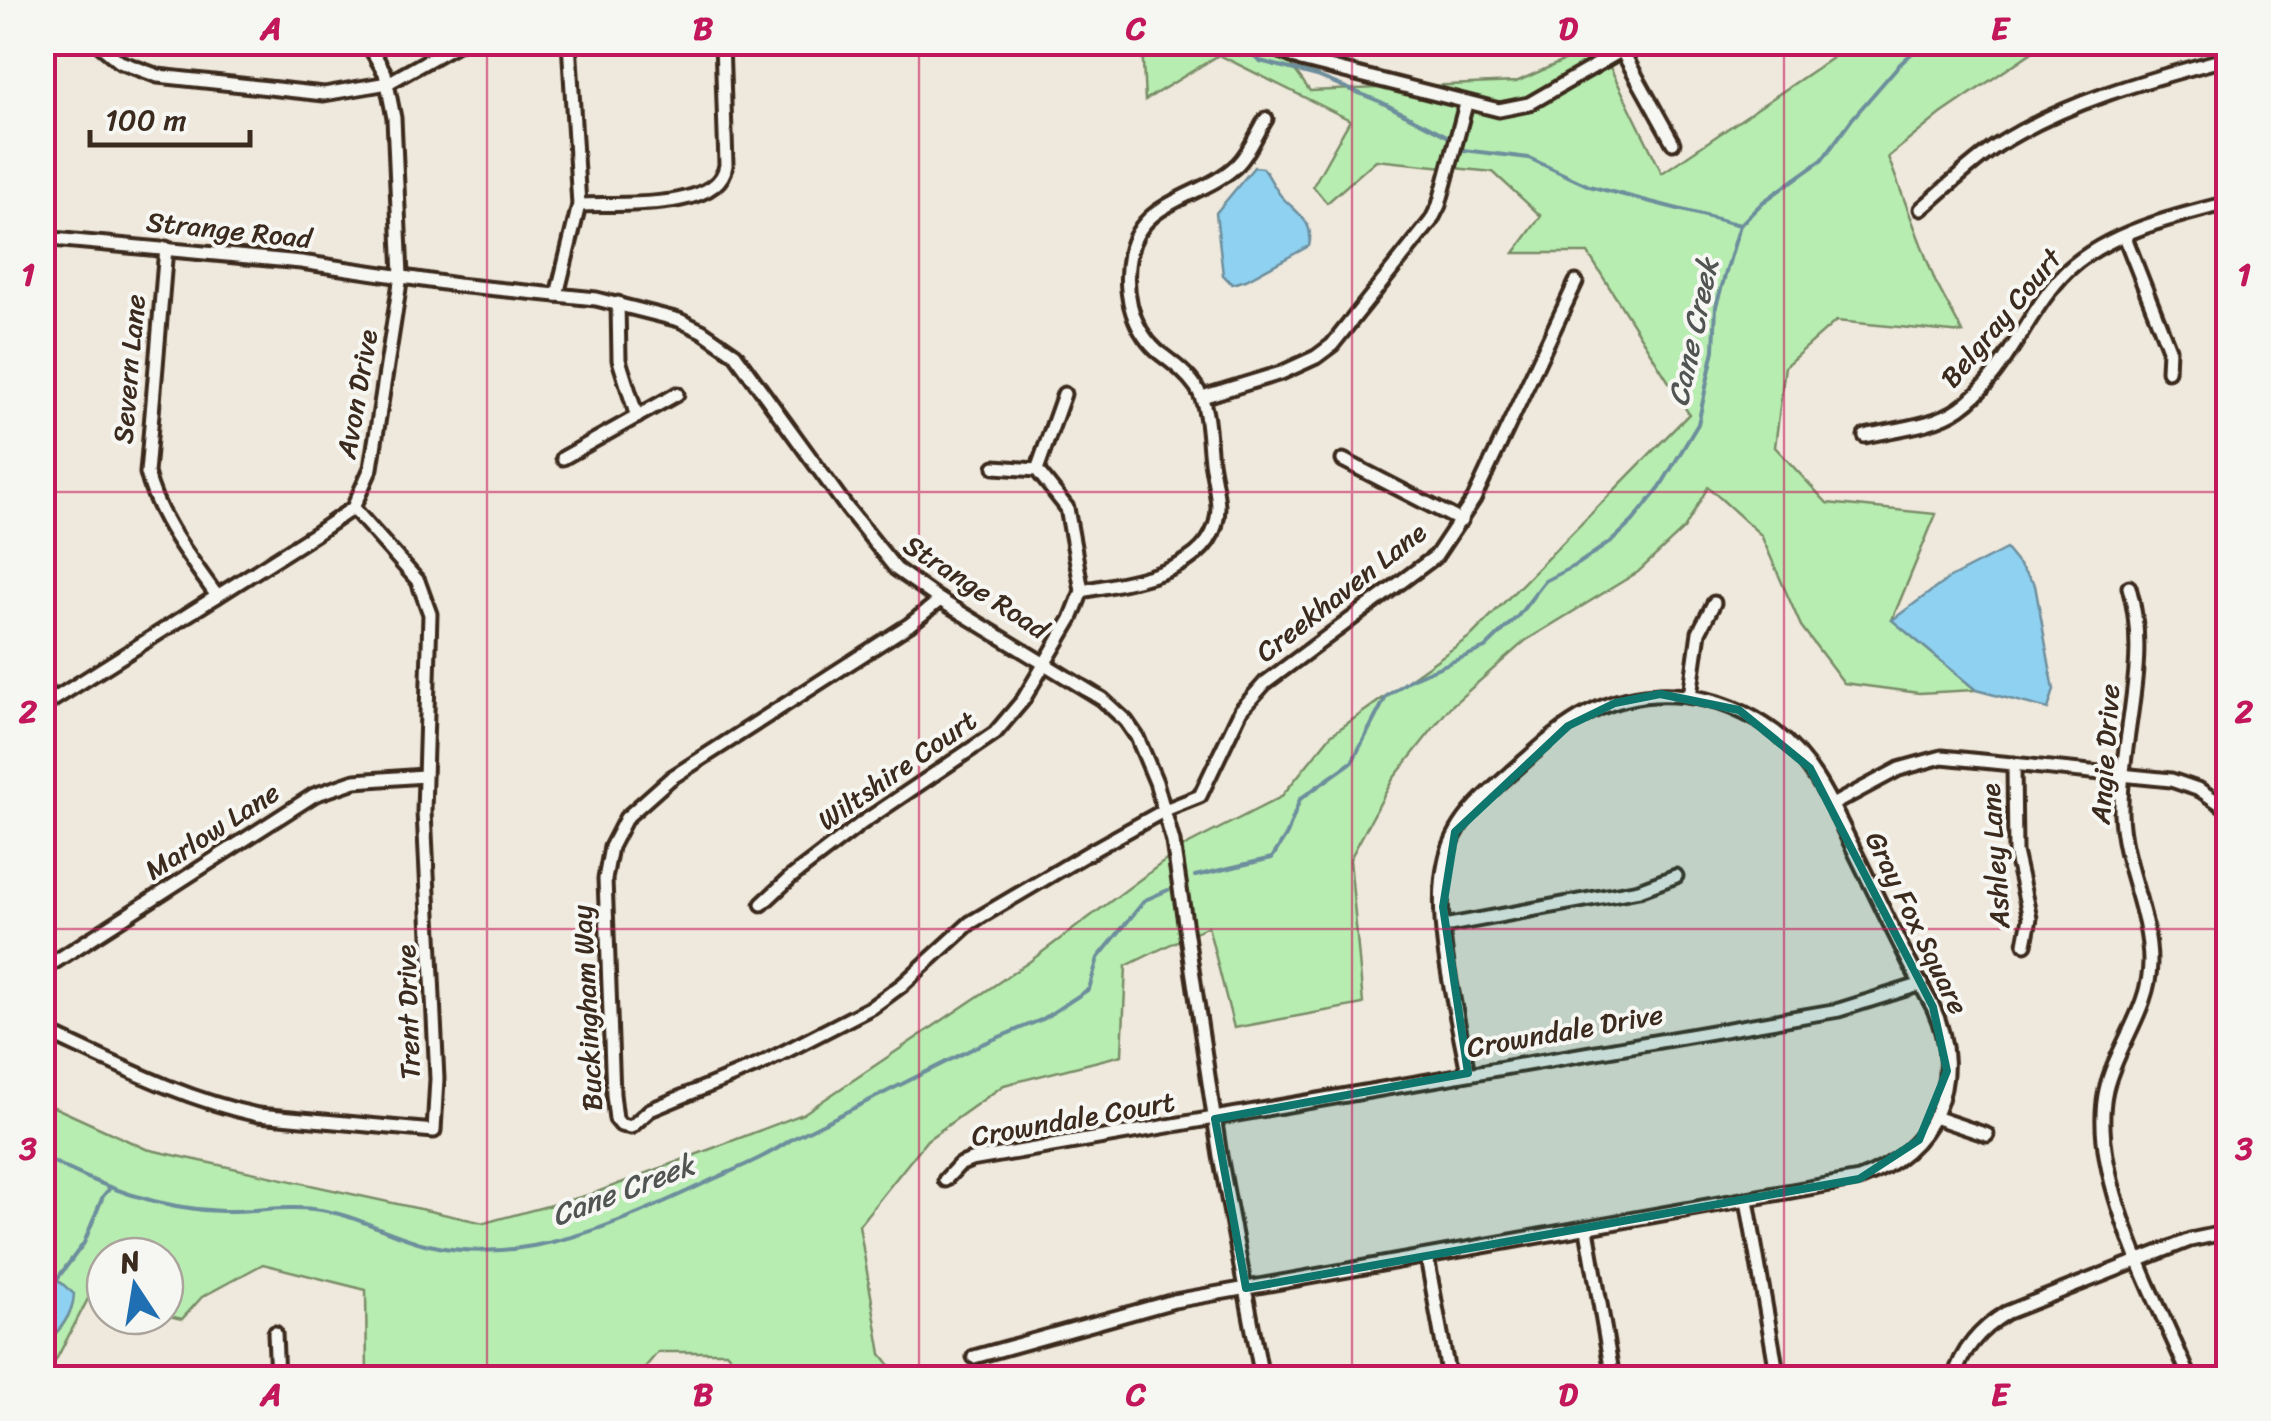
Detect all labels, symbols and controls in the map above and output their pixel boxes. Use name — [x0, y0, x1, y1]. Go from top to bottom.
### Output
text: A — [259, 0, 282, 57]
text: B — [693, 0, 713, 57]
text: C — [1125, 0, 1147, 57]
text: D — [1558, 0, 1578, 57]
text: E — [1991, 0, 2011, 57]
scale bar — [90, 85, 250, 147]
text: 100 m — [105, 93, 187, 147]
street label: Strange Road — [144, 197, 316, 263]
street label: Belgray Court — [1927, 236, 2076, 399]
text: 1 — [21, 246, 35, 303]
text: 1 — [2237, 246, 2251, 303]
water label: Cane Creek — [1651, 251, 1735, 411]
street label: Severn Lane — [98, 292, 160, 446]
street label: Avon Drive — [321, 326, 392, 463]
street label: Creekhaven Lane — [1244, 509, 1438, 675]
street label: Strange Road — [893, 521, 1061, 654]
street label: Angie Drive — [2076, 682, 2134, 827]
text: 2 — [19, 683, 38, 740]
text: 2 — [2235, 683, 2254, 740]
street label: Wiltshire Court — [807, 697, 987, 843]
street label: Marlow Lane — [134, 769, 290, 893]
street label: Ashley Lane — [1965, 782, 2025, 931]
street label: Gray Fox Square — [1851, 823, 1983, 1023]
street label: Buckingham Way — [557, 903, 617, 1112]
street label: Trent Drive — [381, 944, 435, 1080]
street label: Crowndale Drive — [1463, 990, 1667, 1072]
street label: Crowndale Court — [967, 1077, 1179, 1161]
text: 3 — [18, 1120, 37, 1177]
text: 3 — [2234, 1120, 2253, 1177]
water label: Cane Creek — [543, 1137, 705, 1242]
north arrow — [85, 1236, 185, 1336]
text: N — [114, 1236, 145, 1288]
text: A — [259, 1366, 282, 1421]
text: B — [693, 1366, 713, 1421]
text: C — [1125, 1366, 1147, 1421]
text: D — [1558, 1366, 1578, 1421]
text: E — [1991, 1366, 2011, 1421]

